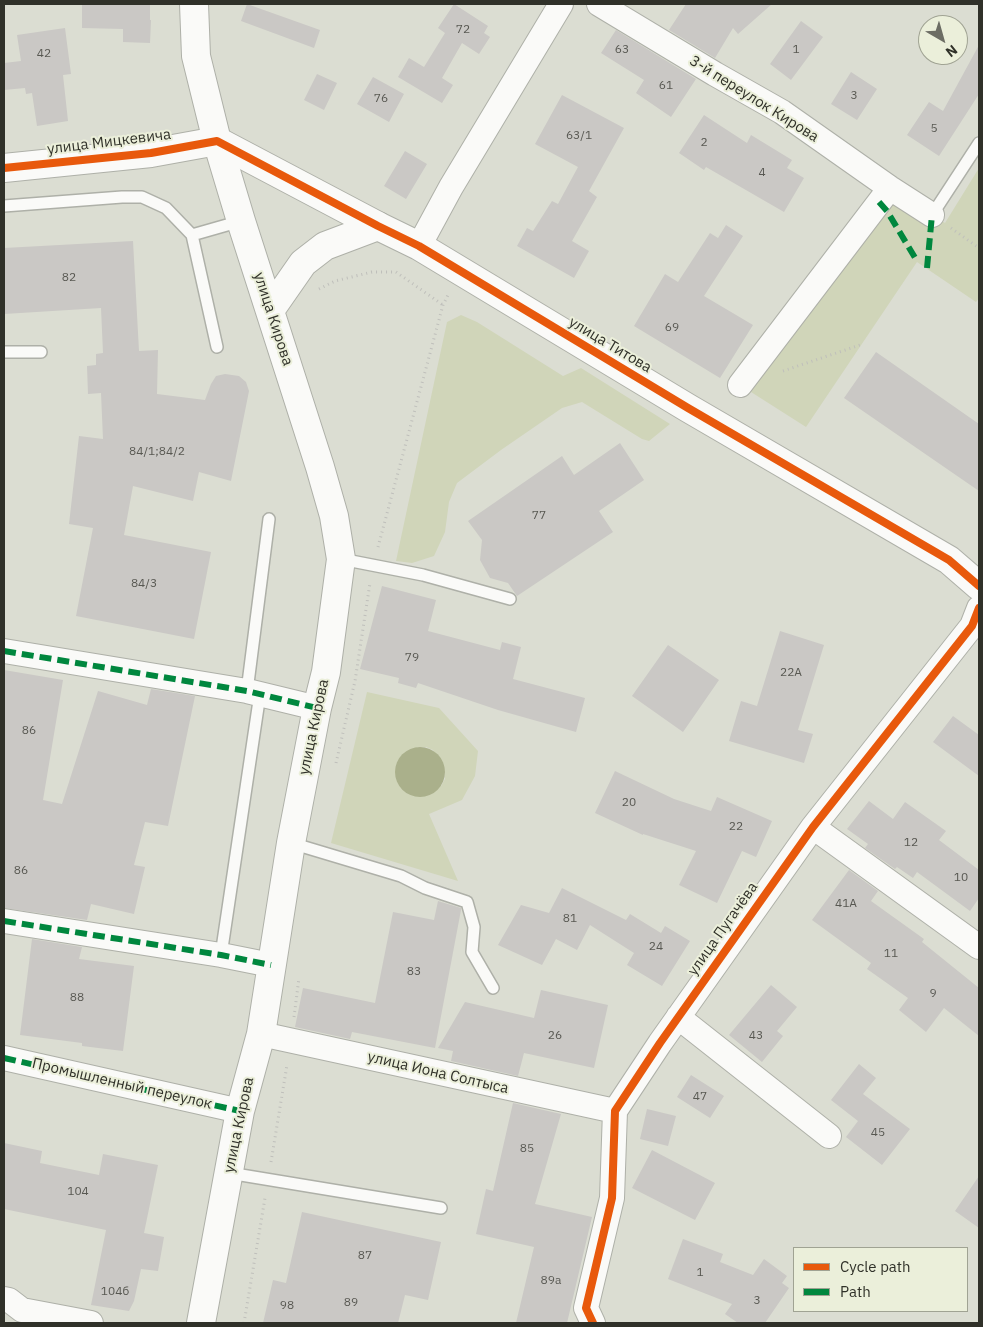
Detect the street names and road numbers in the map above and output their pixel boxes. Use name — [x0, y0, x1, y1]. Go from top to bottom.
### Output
street label: 3-й переулок Кирова — [686, 52, 822, 146]
street label: улица Мицкевича — [46, 125, 172, 159]
street label: улица Кирова — [249, 270, 297, 368]
street label: улица Титова — [565, 313, 655, 377]
street label: улица Кирова — [295, 678, 333, 776]
street label: улица Пугачёва — [684, 879, 762, 979]
street label: улица Иона Солтыса — [366, 1048, 510, 1098]
street label: Промышленный переулок — [30, 1054, 214, 1114]
street label: улица Кирова — [220, 1076, 258, 1174]

